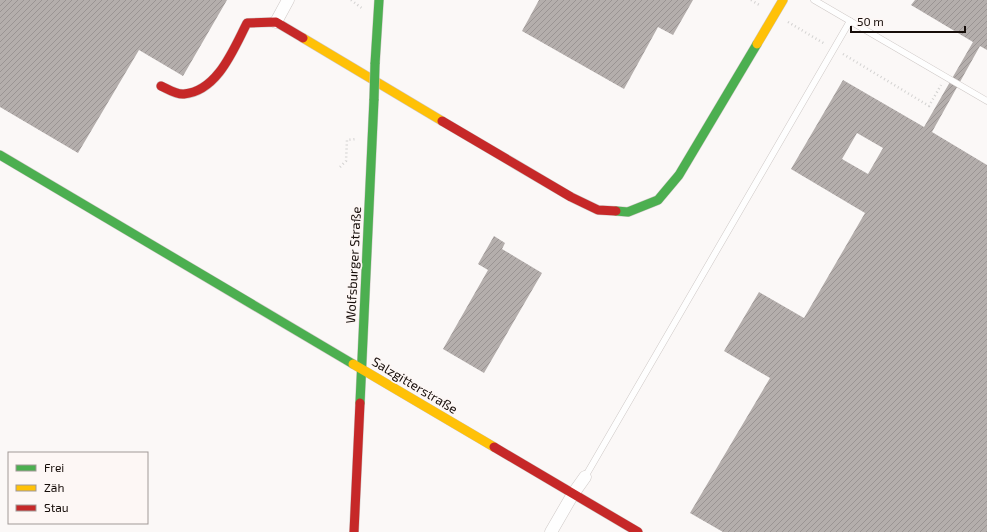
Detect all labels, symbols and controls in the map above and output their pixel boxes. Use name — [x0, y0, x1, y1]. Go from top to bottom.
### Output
scale bar — [851, 8, 965, 34]
text: 50 m — [857, 14, 884, 28]
street label: Wolfsburger Straße — [342, 206, 364, 324]
street label: Salzgitterstraße — [369, 353, 461, 417]
legend — [8, 452, 148, 524]
text: Frei — [44, 460, 64, 474]
text: Zäh — [44, 480, 64, 494]
text: Stau — [44, 500, 69, 514]

